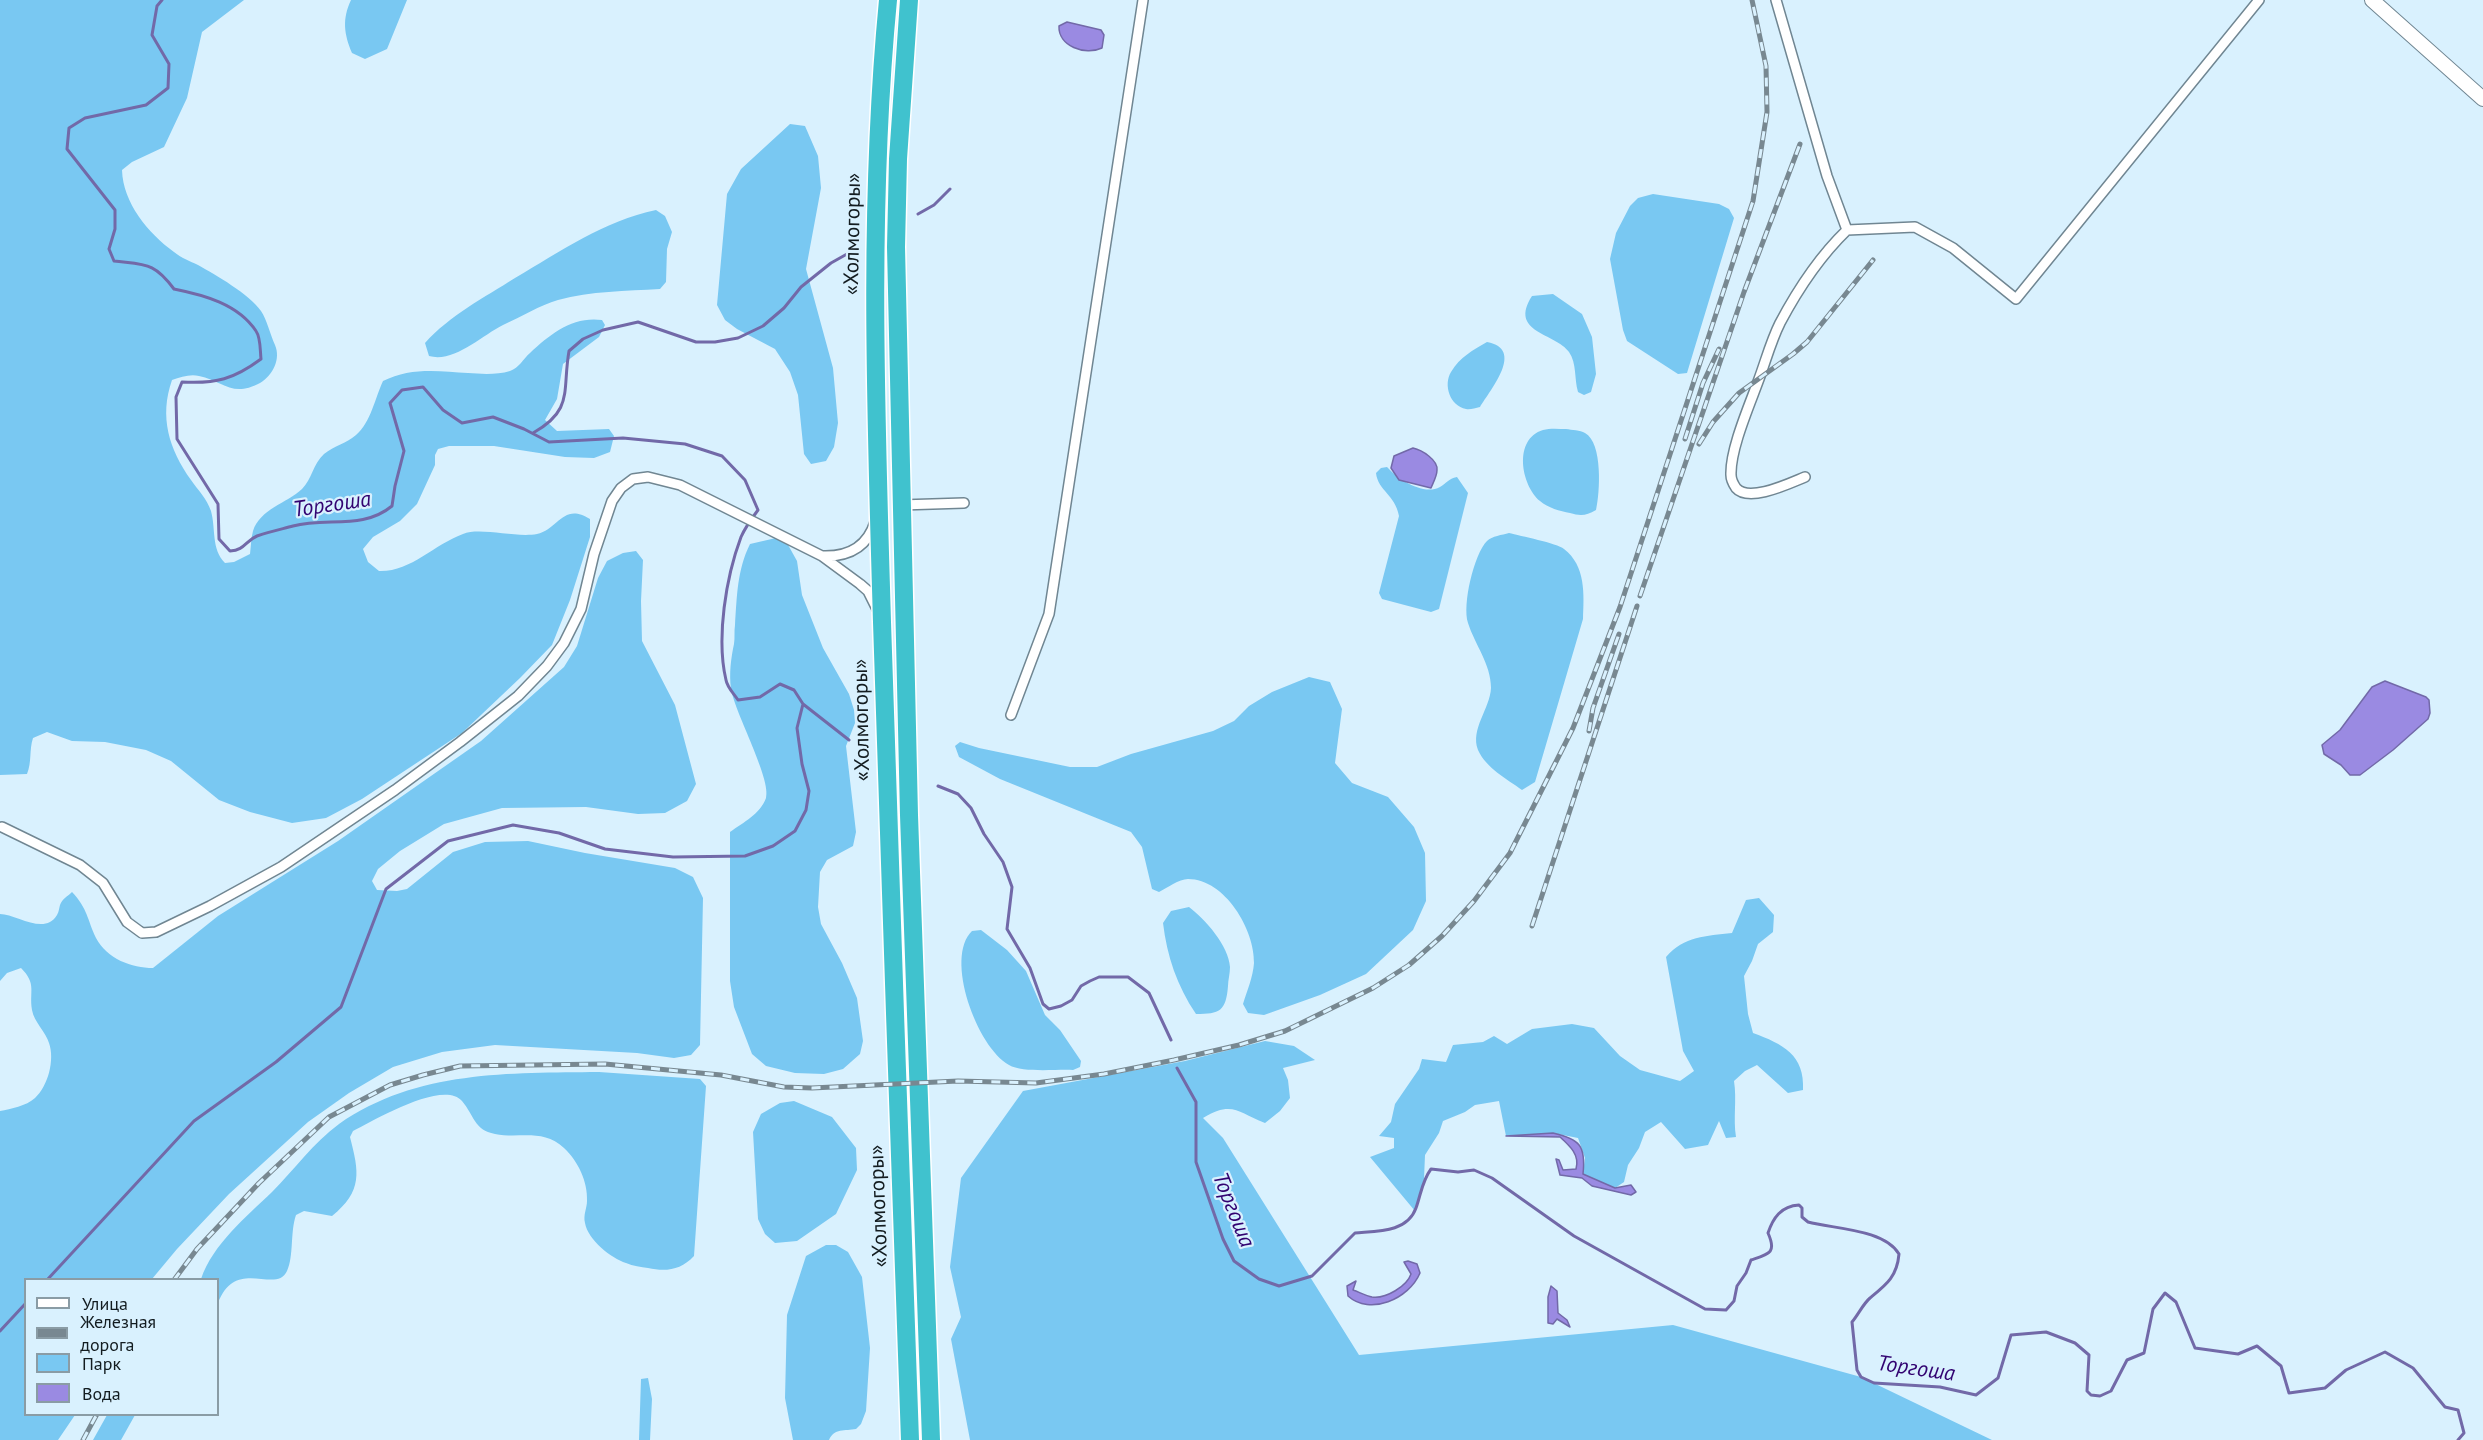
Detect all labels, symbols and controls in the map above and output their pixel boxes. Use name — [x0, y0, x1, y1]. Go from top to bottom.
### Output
street label: «Холмогоры» — [839, 173, 867, 295]
water label: Торгоша — [291, 486, 373, 524]
street label: «Холмогоры» — [848, 659, 876, 781]
street label: «Холмогоры» — [864, 1144, 894, 1268]
water label: Торгоша — [1206, 1169, 1260, 1251]
legend — [24, 1278, 219, 1416]
text: Улица — [82, 1292, 128, 1315]
text: Железная дорога — [80, 1310, 156, 1356]
water label: Торгоша — [1875, 1350, 1957, 1388]
text: Парк — [82, 1352, 121, 1375]
text: Вода — [82, 1382, 121, 1405]

